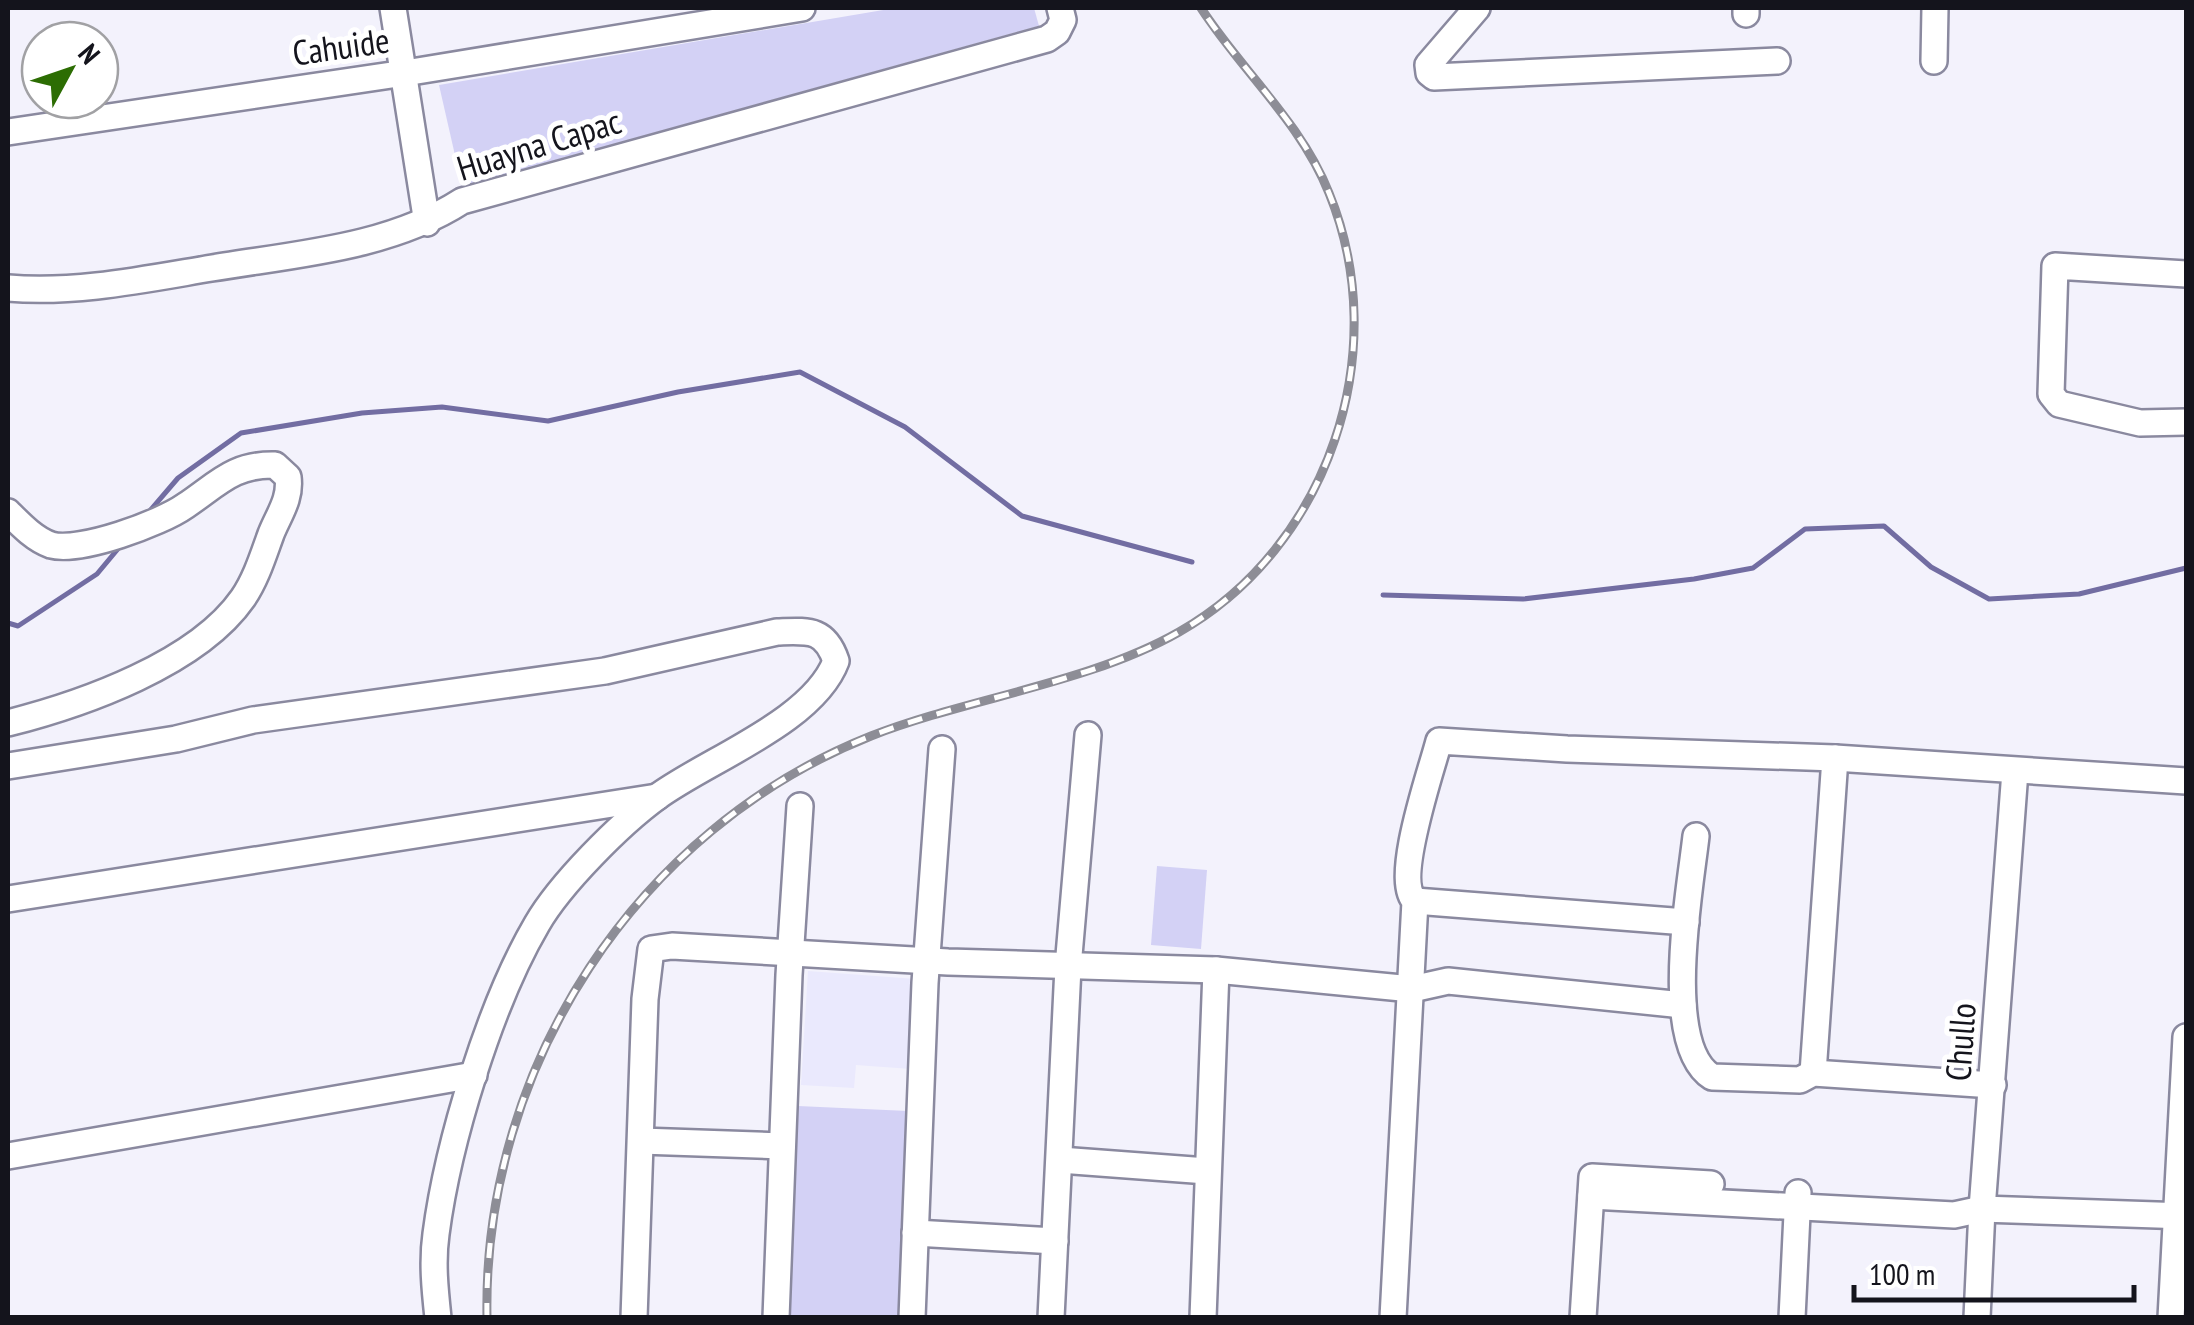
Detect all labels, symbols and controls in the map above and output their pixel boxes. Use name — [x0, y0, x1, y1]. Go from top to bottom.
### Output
street label: Cahuide — [289, 16, 392, 76]
north arrow — [20, 20, 120, 120]
text: N — [71, 36, 109, 71]
street label: Huayna Capac — [451, 97, 626, 191]
street label: Chullo — [1934, 1001, 1986, 1082]
scale bar — [1854, 1240, 2134, 1302]
text: 100 m — [1869, 1254, 1935, 1293]

